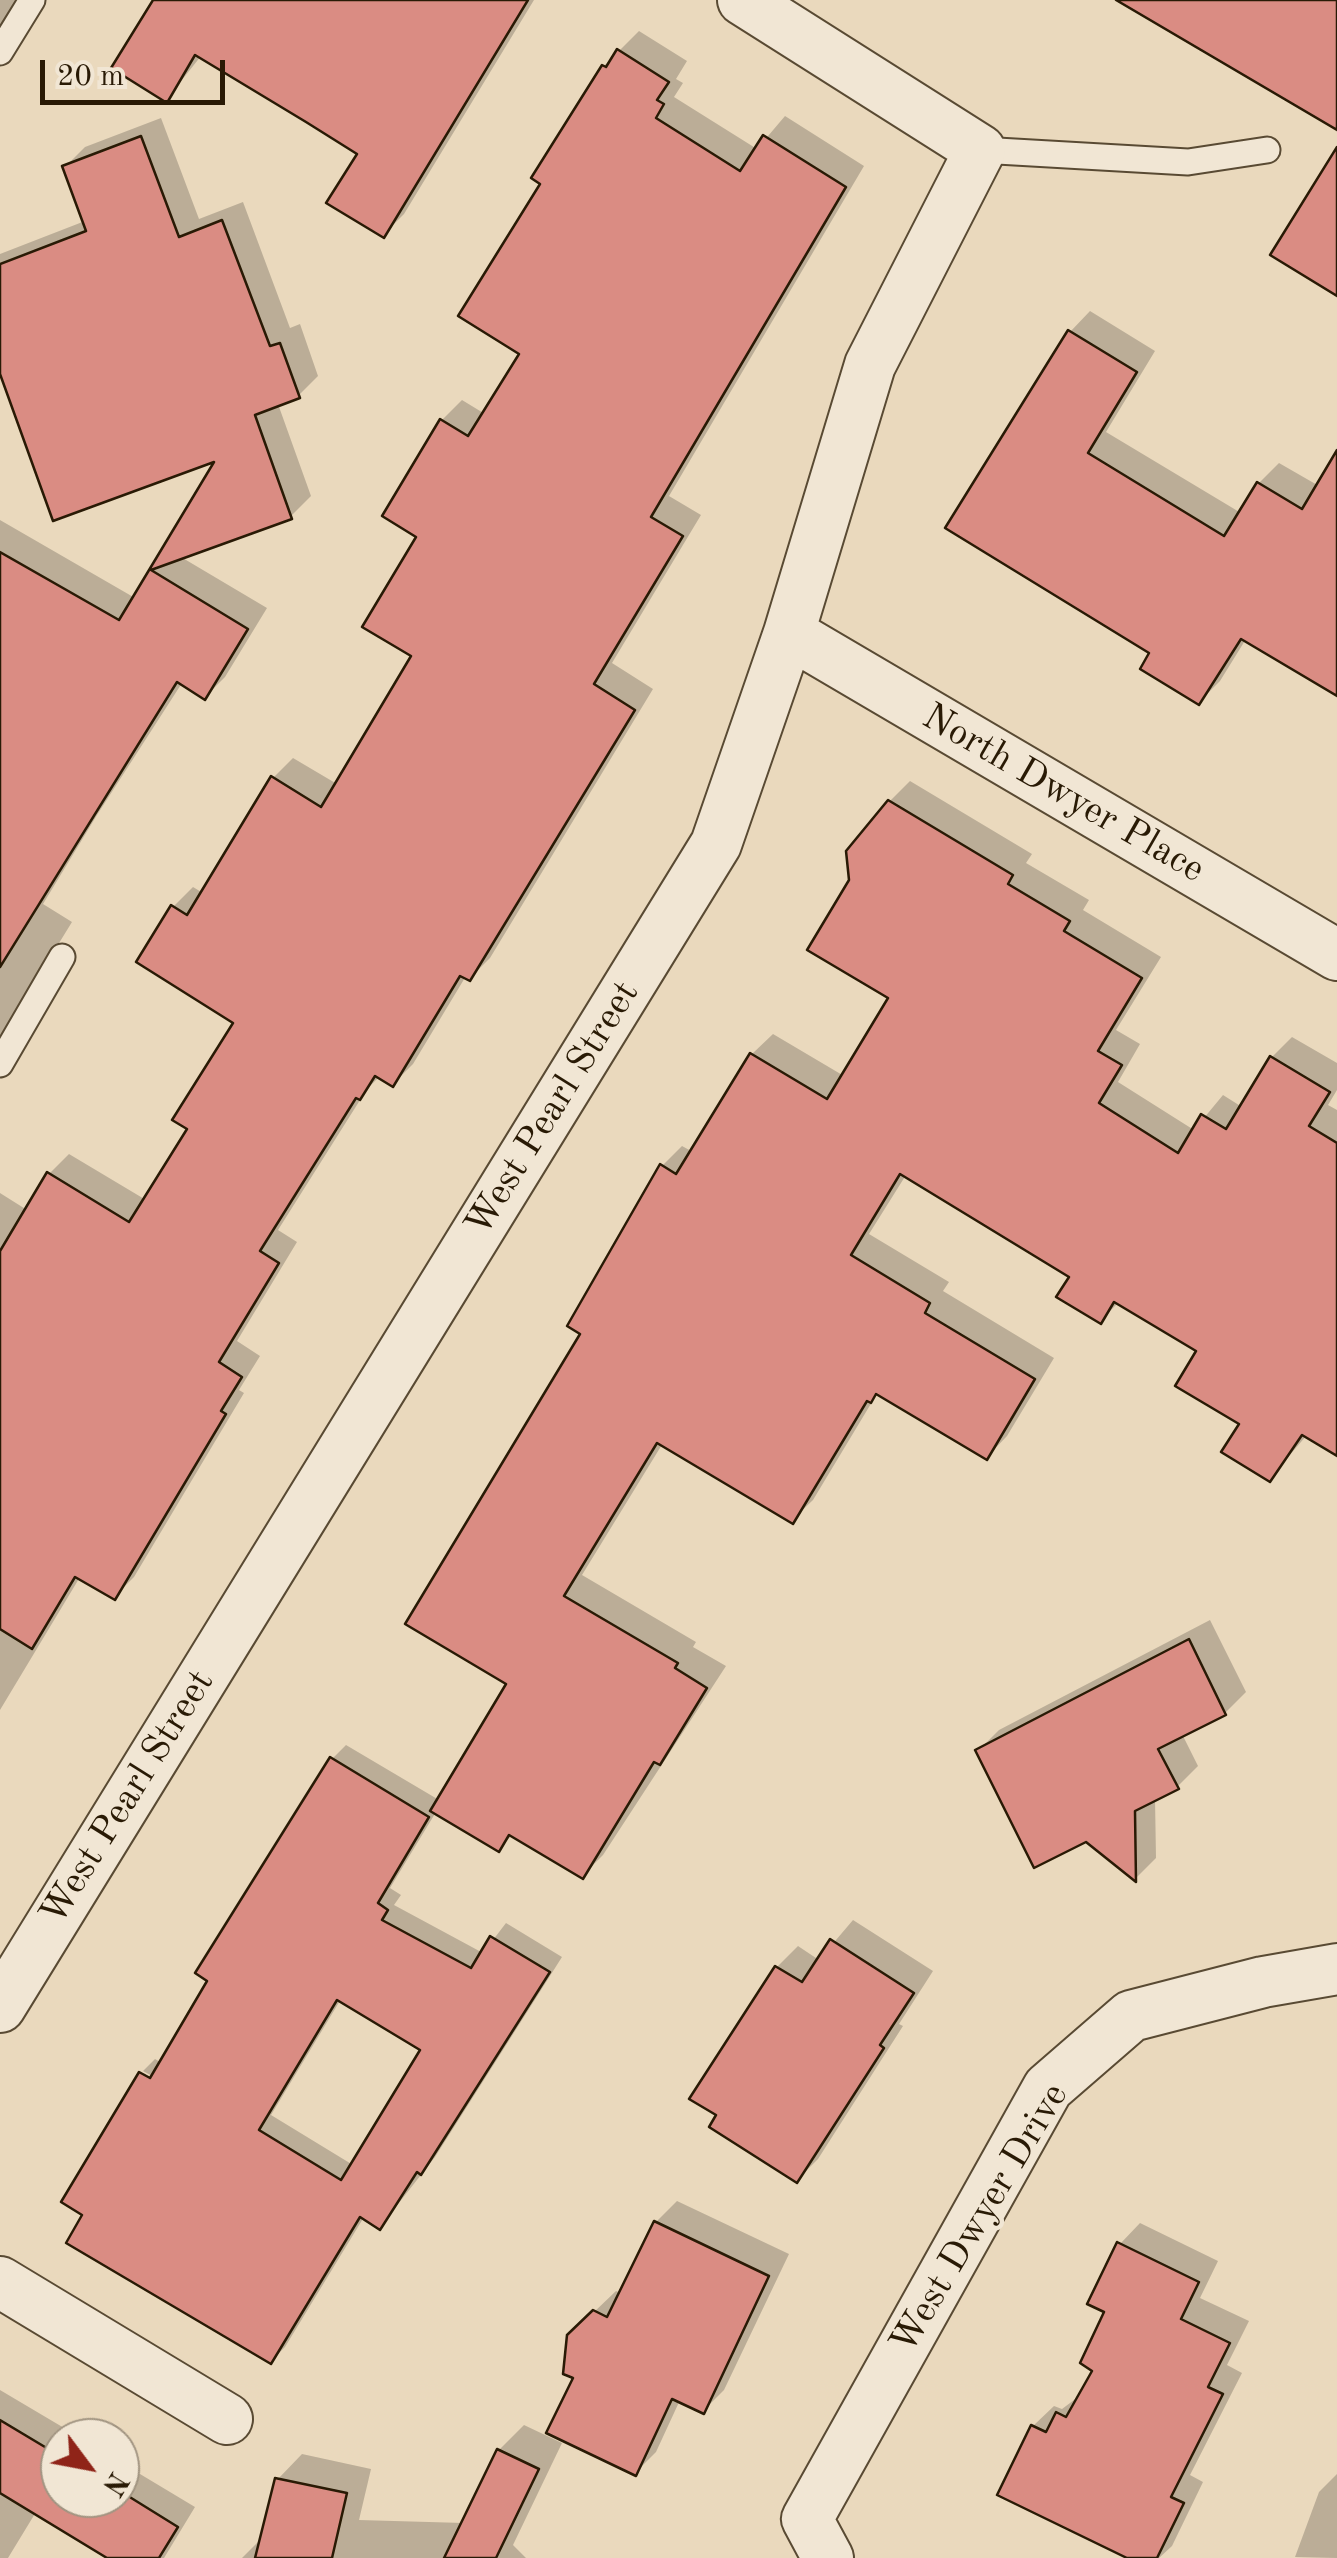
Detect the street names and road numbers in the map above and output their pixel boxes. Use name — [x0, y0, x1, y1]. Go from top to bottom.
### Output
street label: North Dwyer Place — [914, 695, 1212, 893]
street label: West Pearl Street — [456, 973, 650, 1245]
street label: West Pearl Street — [31, 1662, 225, 1934]
street label: West Dwyer Drive — [881, 2076, 1079, 2362]

